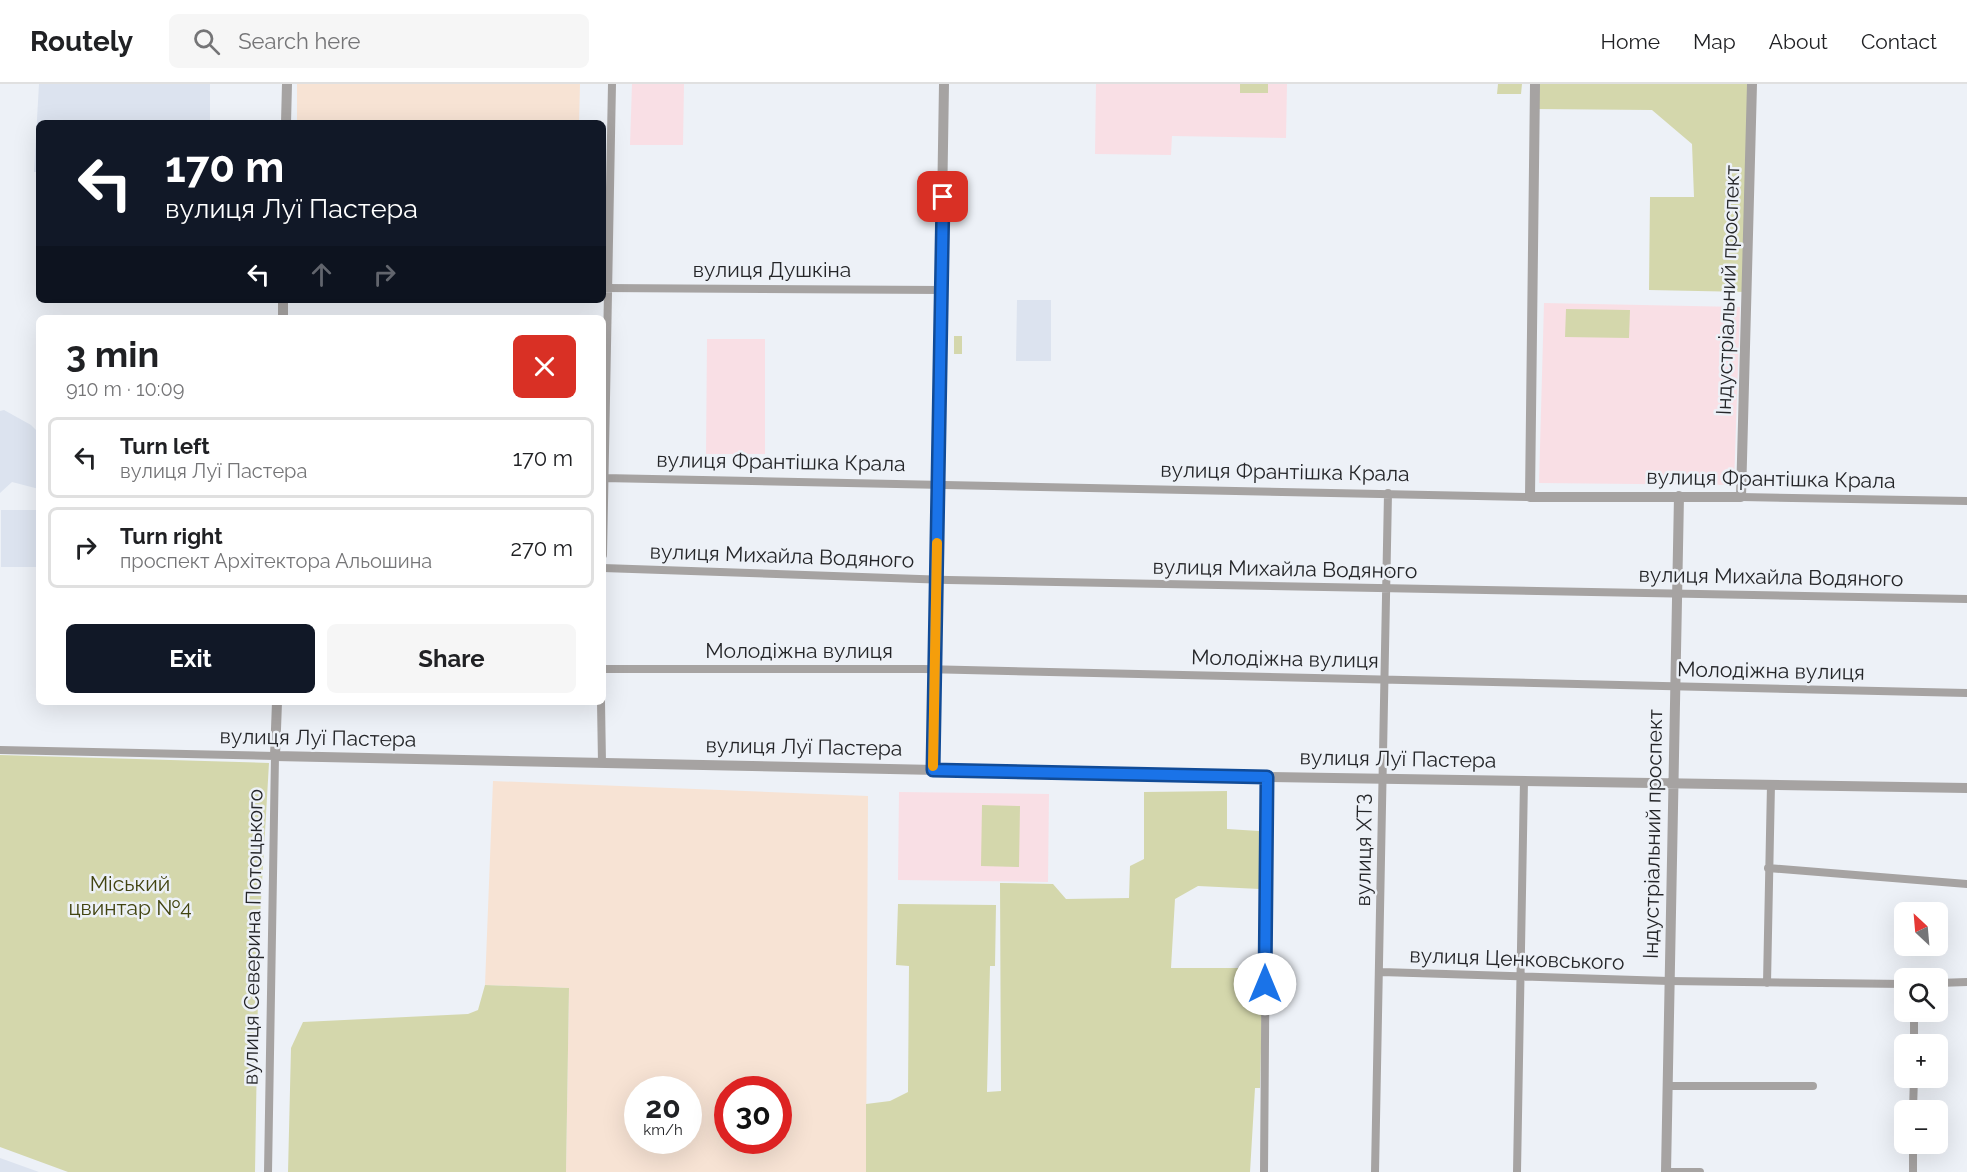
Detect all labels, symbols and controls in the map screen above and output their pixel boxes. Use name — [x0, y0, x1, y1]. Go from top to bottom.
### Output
search box — [169, 14, 589, 68]
text: Routely — [30, 25, 133, 58]
icon: search — [190, 25, 223, 58]
text: Search here — [238, 28, 360, 54]
text: Home — [1601, 29, 1660, 54]
text: Map — [1693, 29, 1736, 54]
text: About — [1769, 29, 1828, 54]
text: Contact — [1861, 29, 1937, 54]
text: 170 m — [165, 143, 284, 192]
icon: left — [66, 144, 144, 222]
street label: Індустріальний проспект — [1711, 165, 1744, 415]
pin — [917, 171, 968, 222]
icon: arrive — [926, 180, 959, 213]
text: вулиця Луї Пастера — [165, 193, 418, 224]
street label: вулиця Душкіна — [693, 257, 851, 282]
icon: left — [242, 258, 275, 291]
icon: ahead — [305, 258, 338, 291]
icon: right — [368, 258, 401, 291]
text: 3 min — [66, 333, 159, 375]
button: close — [513, 335, 576, 398]
text: 910 m · 10:09 — [66, 377, 185, 401]
text: Turn left — [120, 433, 210, 459]
icon: left — [69, 441, 102, 474]
text: 170 m — [513, 445, 573, 471]
street label: вулиця Франтішка Крала — [656, 447, 906, 476]
street label: вулиця Франтішка Крала — [1160, 457, 1410, 486]
text: вулиця Луї Пастера — [120, 459, 307, 483]
street label: вулиця Франтішка Крала — [1646, 464, 1896, 493]
text: Turn right — [120, 523, 223, 549]
icon: right — [69, 531, 102, 564]
text: 270 m — [511, 535, 573, 561]
street label: вулиця Михайла Водяного — [649, 538, 915, 573]
text: проспект Архітектора Альошина — [120, 549, 432, 573]
street label: вулиця Михайла Водяного — [1152, 554, 1418, 583]
street label: вулиця Михайла Водяного — [1638, 562, 1904, 591]
button: Exit — [66, 624, 315, 693]
button: Share — [327, 624, 576, 693]
street label: Молодіжна вулиця — [705, 638, 893, 663]
street label: Молодіжна вулиця — [1191, 644, 1379, 673]
street label: Молодіжна вулиця — [1677, 656, 1865, 685]
street label: Індустріальний проспект — [1638, 709, 1667, 959]
street label: вулиця Луї Пастера — [219, 723, 417, 752]
street label: вулиця Луї Пастера — [705, 732, 903, 761]
street label: вулиця Луї Пастера — [1299, 744, 1497, 773]
street label: вулиця Северина Потоцького — [237, 789, 268, 1085]
street label: вулиця ХТЗ — [1350, 793, 1377, 907]
park label: Міський цвинтар №4 — [68, 871, 192, 920]
north arrow — [1894, 902, 1948, 956]
map controls — [1894, 902, 1948, 1154]
street label: вулиця Ценковського — [1409, 942, 1625, 975]
position arrow — [1233, 952, 1297, 1016]
button: search — [1894, 968, 1948, 1022]
button: + — [1894, 1034, 1948, 1088]
speed limit sign: 30 — [714, 1076, 792, 1154]
text: 20 — [645, 1090, 681, 1125]
button: − — [1894, 1100, 1948, 1154]
text: km/h — [643, 1121, 683, 1139]

